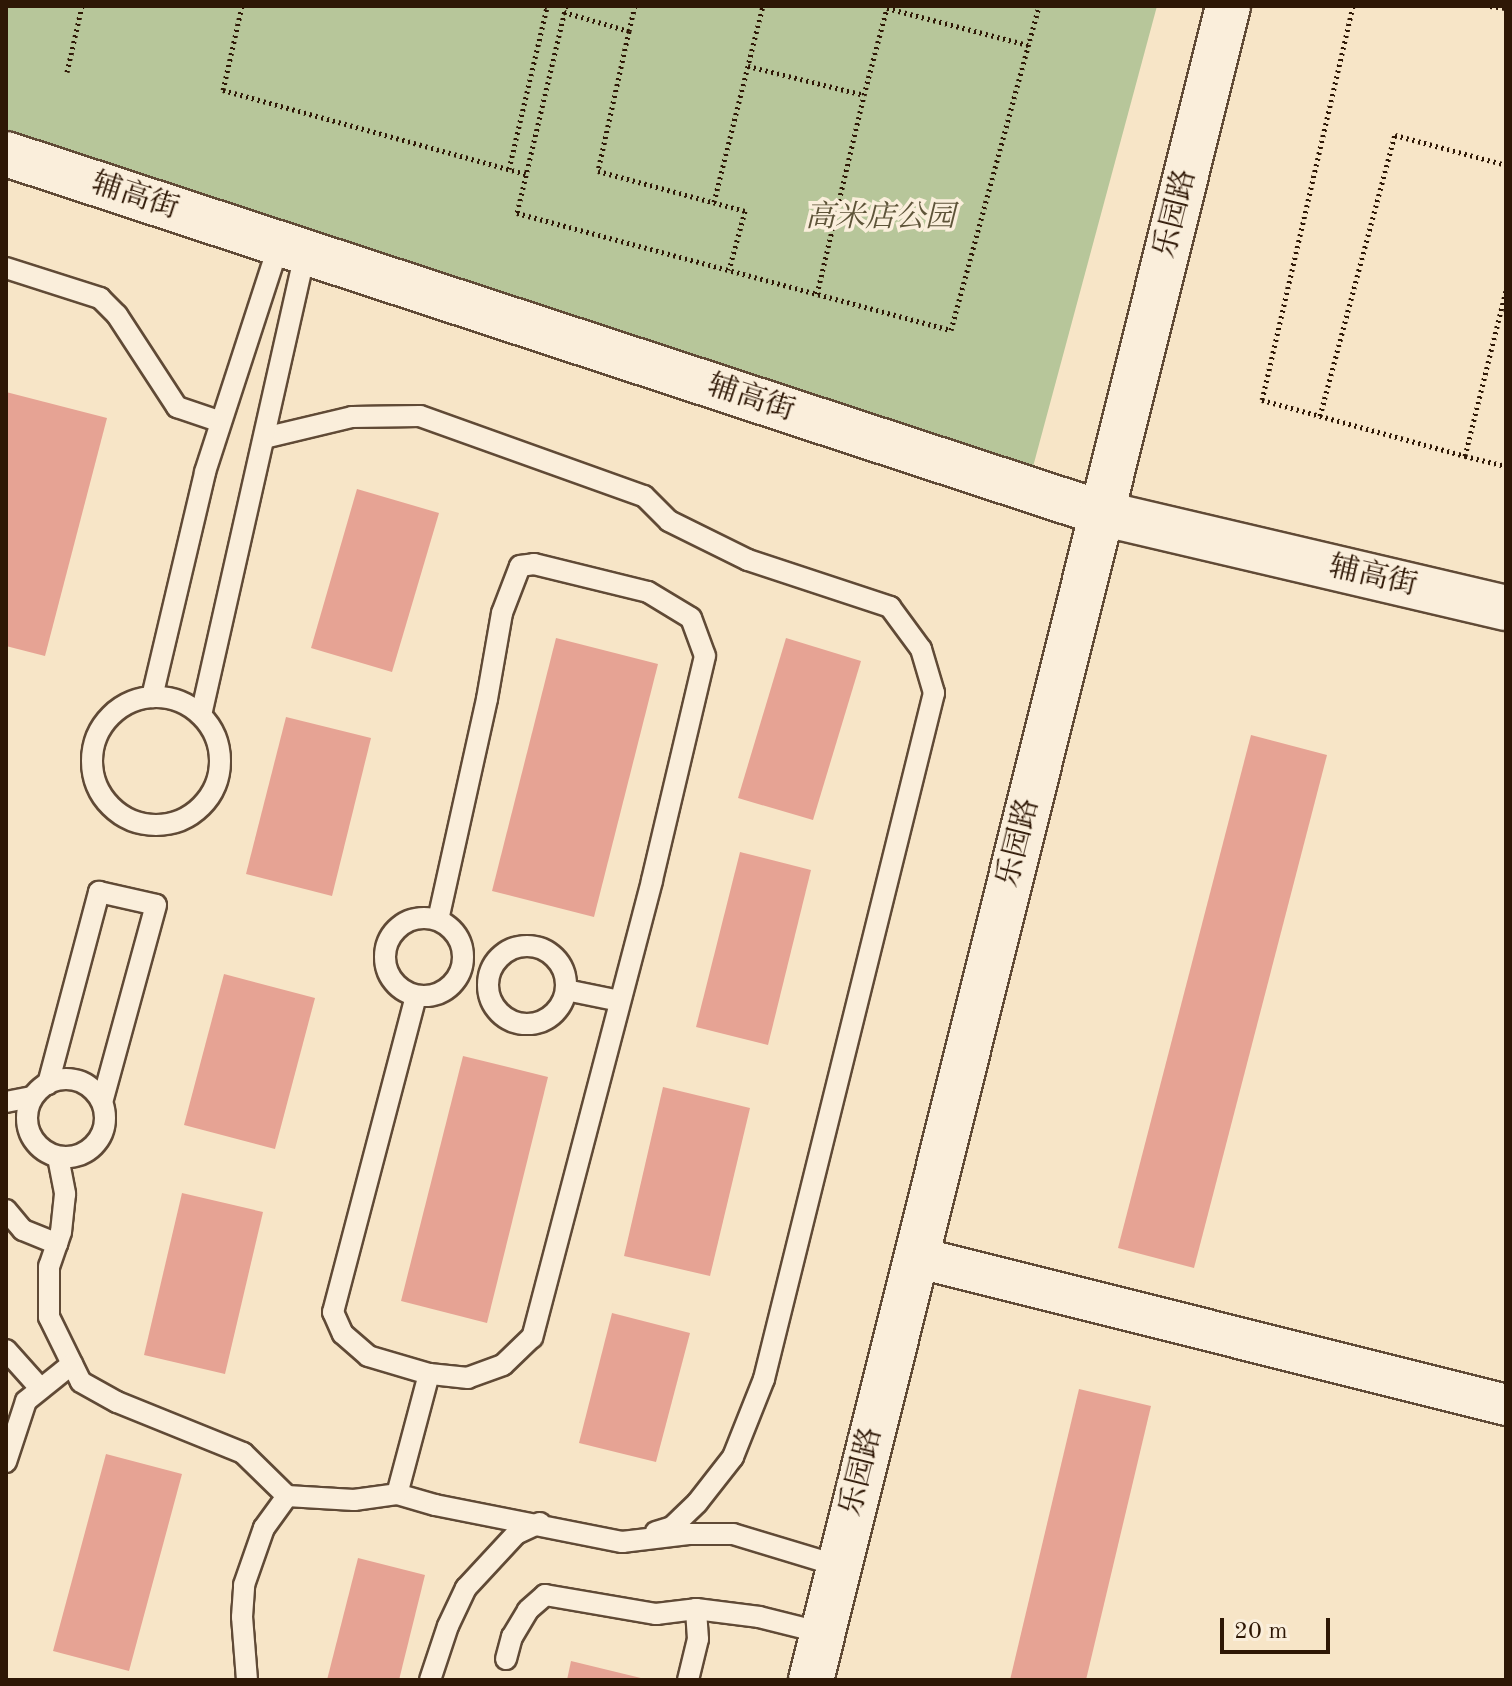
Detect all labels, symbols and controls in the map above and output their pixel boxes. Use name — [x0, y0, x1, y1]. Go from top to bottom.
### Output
street label: 辅高街 — [87, 166, 183, 228]
street label: 乐园路 — [1148, 166, 1204, 262]
park label: 高米店公园 — [805, 200, 955, 236]
street label: 辅高街 — [703, 368, 799, 430]
street label: 辅高街 — [1325, 549, 1421, 605]
street label: 乐园路 — [991, 795, 1047, 891]
street label: 乐园路 — [834, 1424, 890, 1520]
scale bar — [1224, 1602, 1334, 1652]
text: 20 m — [1234, 1620, 1288, 1644]

